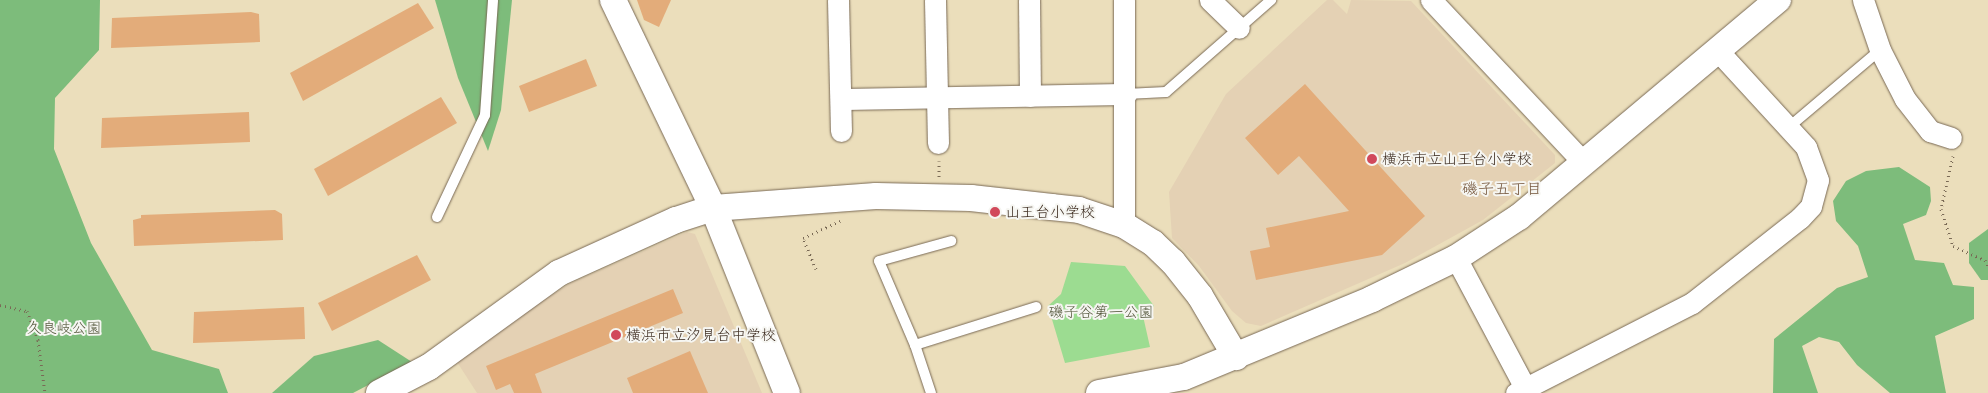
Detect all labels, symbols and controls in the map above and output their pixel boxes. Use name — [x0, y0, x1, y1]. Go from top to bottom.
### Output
place label: 横浜市立山王台小学校 — [1382, 150, 1532, 168]
marker: 横浜市立山王台小学校 — [1366, 153, 1378, 165]
district label: 磯子五丁目 — [1462, 178, 1542, 198]
place label: 山王台小学校 — [1005, 203, 1095, 221]
marker: 山王台小学校 — [989, 206, 1001, 218]
park label: 磯子谷第一公園 — [1049, 303, 1153, 321]
park label: 久良岐公園 — [27, 319, 101, 337]
place label: 横浜市立汐見台中学校 — [626, 326, 776, 344]
marker: 横浜市立汐見台中学校 — [610, 329, 622, 341]

